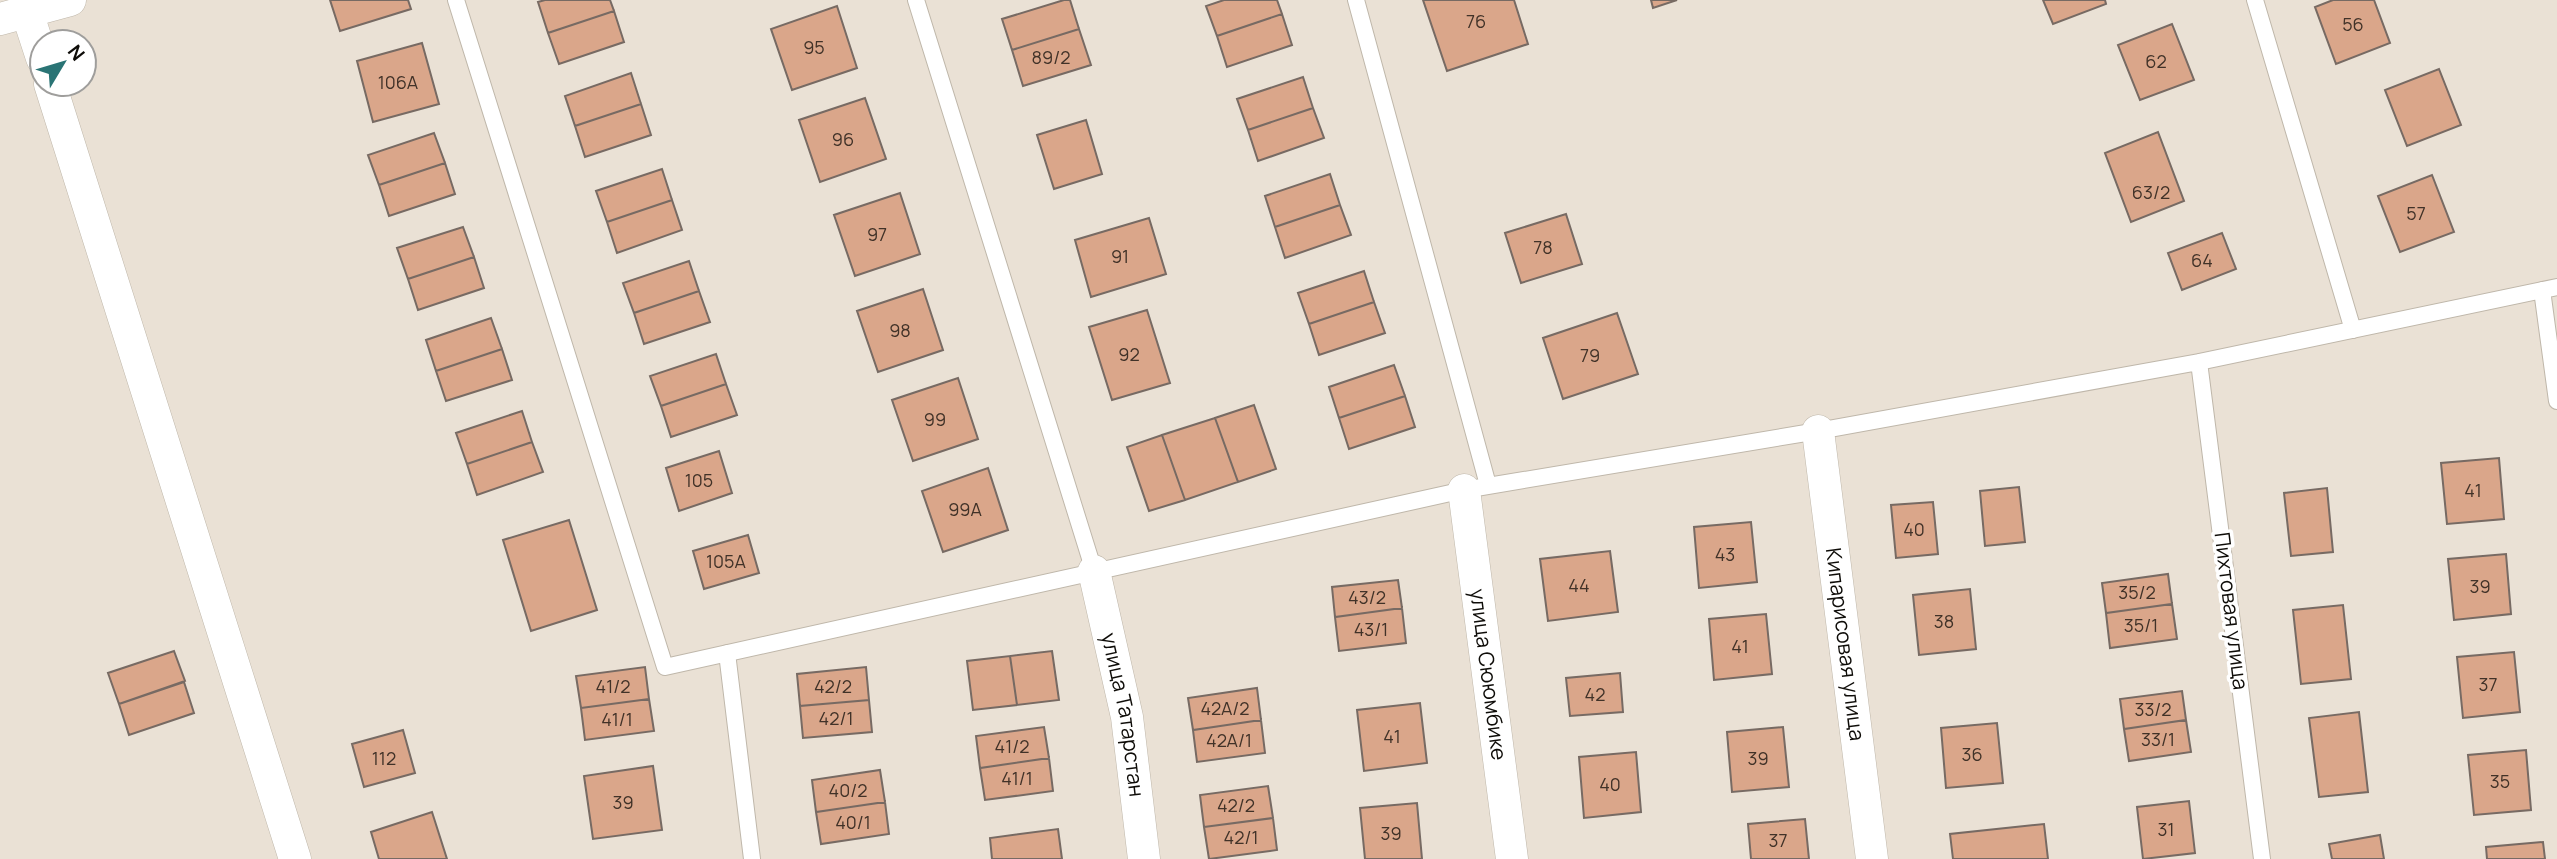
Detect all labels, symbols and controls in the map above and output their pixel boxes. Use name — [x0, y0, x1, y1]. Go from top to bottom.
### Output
house number: 76 — [1466, 9, 1486, 33]
house number: 56 — [2342, 12, 2364, 36]
north arrow — [28, 28, 98, 98]
house number: 95 — [803, 35, 825, 59]
text: N — [62, 39, 91, 66]
house number: 89/2 — [1032, 45, 1070, 69]
house number: 62 — [2145, 49, 2167, 73]
house number: 106А — [378, 70, 419, 94]
house number: 96 — [832, 127, 854, 151]
house number: 63/2 — [2132, 180, 2170, 204]
house number: 57 — [2406, 201, 2426, 225]
house number: 97 — [867, 222, 887, 246]
house number: 78 — [1533, 235, 1553, 259]
house number: 91 — [1111, 244, 1129, 268]
house number: 64 — [2191, 248, 2213, 272]
house number: 98 — [889, 318, 911, 342]
house number: 92 — [1118, 342, 1140, 366]
house number: 79 — [1580, 343, 1600, 367]
house number: 99 — [924, 407, 946, 431]
house number: 105 — [685, 468, 713, 492]
house number: 41 — [2464, 478, 2482, 502]
house number: 99А — [948, 497, 982, 521]
house number: 40 — [1903, 517, 1925, 541]
street label: Пихтовая улица — [2208, 531, 2256, 691]
house number: 43 — [1715, 542, 1735, 566]
street label: Кипарисовая улица — [1820, 546, 1872, 742]
house number: 105А — [706, 549, 746, 573]
house number: 44 — [1568, 573, 1590, 597]
house number: 39 — [2469, 574, 2491, 598]
house number: 35/2 — [2118, 580, 2156, 604]
house number: 43/2 — [1348, 585, 1386, 609]
street label: улица Сююмбике — [1464, 587, 1514, 762]
house number: 38 — [1934, 609, 1954, 633]
house number: 35/1 — [2124, 613, 2158, 637]
house number: 43/1 — [1354, 617, 1388, 641]
street label: улица Татарстан — [1095, 630, 1151, 798]
house number: 41 — [1731, 634, 1749, 658]
house number: 37 — [2479, 672, 2498, 696]
house number: 41/2 — [596, 674, 630, 698]
house number: 42/2 — [814, 674, 852, 698]
house number: 42 — [1585, 682, 1605, 706]
house number: 42А/2 — [1200, 696, 1250, 720]
house number: 33/2 — [2134, 697, 2172, 721]
house number: 42/1 — [819, 706, 853, 730]
house number: 41/1 — [601, 707, 633, 731]
house number: 41 — [1383, 724, 1401, 748]
house number: 33/1 — [2141, 727, 2175, 751]
house number: 42А/1 — [1206, 728, 1252, 752]
house number: 41/2 — [995, 734, 1029, 758]
house number: 36 — [1961, 742, 1983, 766]
house number: 112 — [372, 746, 396, 770]
house number: 39 — [1747, 746, 1769, 770]
house number: 41/1 — [1001, 766, 1033, 790]
house number: 35 — [2490, 769, 2510, 793]
house number: 40 — [1599, 772, 1621, 796]
house number: 40/2 — [829, 778, 867, 802]
house number: 39 — [612, 790, 634, 814]
house number: 42/2 — [1217, 793, 1255, 817]
house number: 40/1 — [835, 810, 871, 834]
house number: 31 — [2158, 817, 2174, 841]
house number: 39 — [1380, 821, 1402, 845]
house number: 42/1 — [1224, 825, 1258, 849]
house number: 37 — [1769, 828, 1788, 852]

